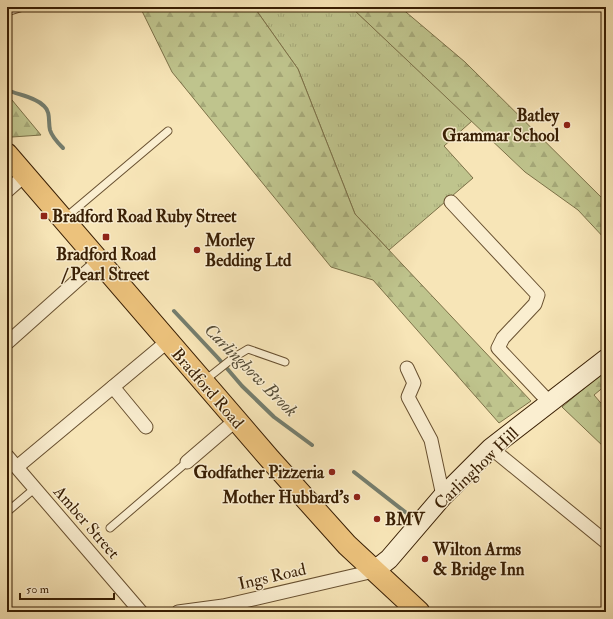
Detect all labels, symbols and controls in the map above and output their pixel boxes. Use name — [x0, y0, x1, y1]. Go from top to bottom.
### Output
place label: Batley Grammar School — [442, 105, 560, 146]
marker: Batley Grammar School — [562, 120, 572, 130]
place label: Bradford Road Ruby Street — [52, 206, 237, 228]
marker: Bradford Road Ruby Street — [39, 211, 49, 221]
place label: Morley Bedding Ltd — [204, 230, 292, 272]
marker: Bradford Road / Pearl Street — [101, 232, 111, 242]
place label: Bradford Road / Pearl Street — [56, 244, 157, 285]
marker: Morley Bedding Ltd — [192, 245, 202, 255]
water label: Carlinghow Brook — [199, 319, 302, 422]
street label: Bradford Road — [167, 344, 249, 433]
street label: Carlinghow Hill — [430, 422, 524, 514]
place label: Godfather Pizzeria — [193, 462, 325, 483]
marker: Godfather Pizzeria — [327, 467, 337, 477]
street label: Amber Street — [48, 481, 124, 564]
place label: Mother Hubbard's — [222, 487, 349, 508]
marker: Mother Hubbard's — [352, 492, 362, 502]
place label: BMV — [385, 509, 426, 530]
marker: BMV — [372, 514, 382, 524]
place label: Wilton Arms & Bridge Inn — [432, 539, 525, 581]
marker: Wilton Arms & Bridge Inn — [420, 554, 430, 564]
street label: Ings Road — [236, 558, 309, 594]
scale bar — [20, 575, 114, 601]
text: 50 m — [26, 582, 50, 597]

